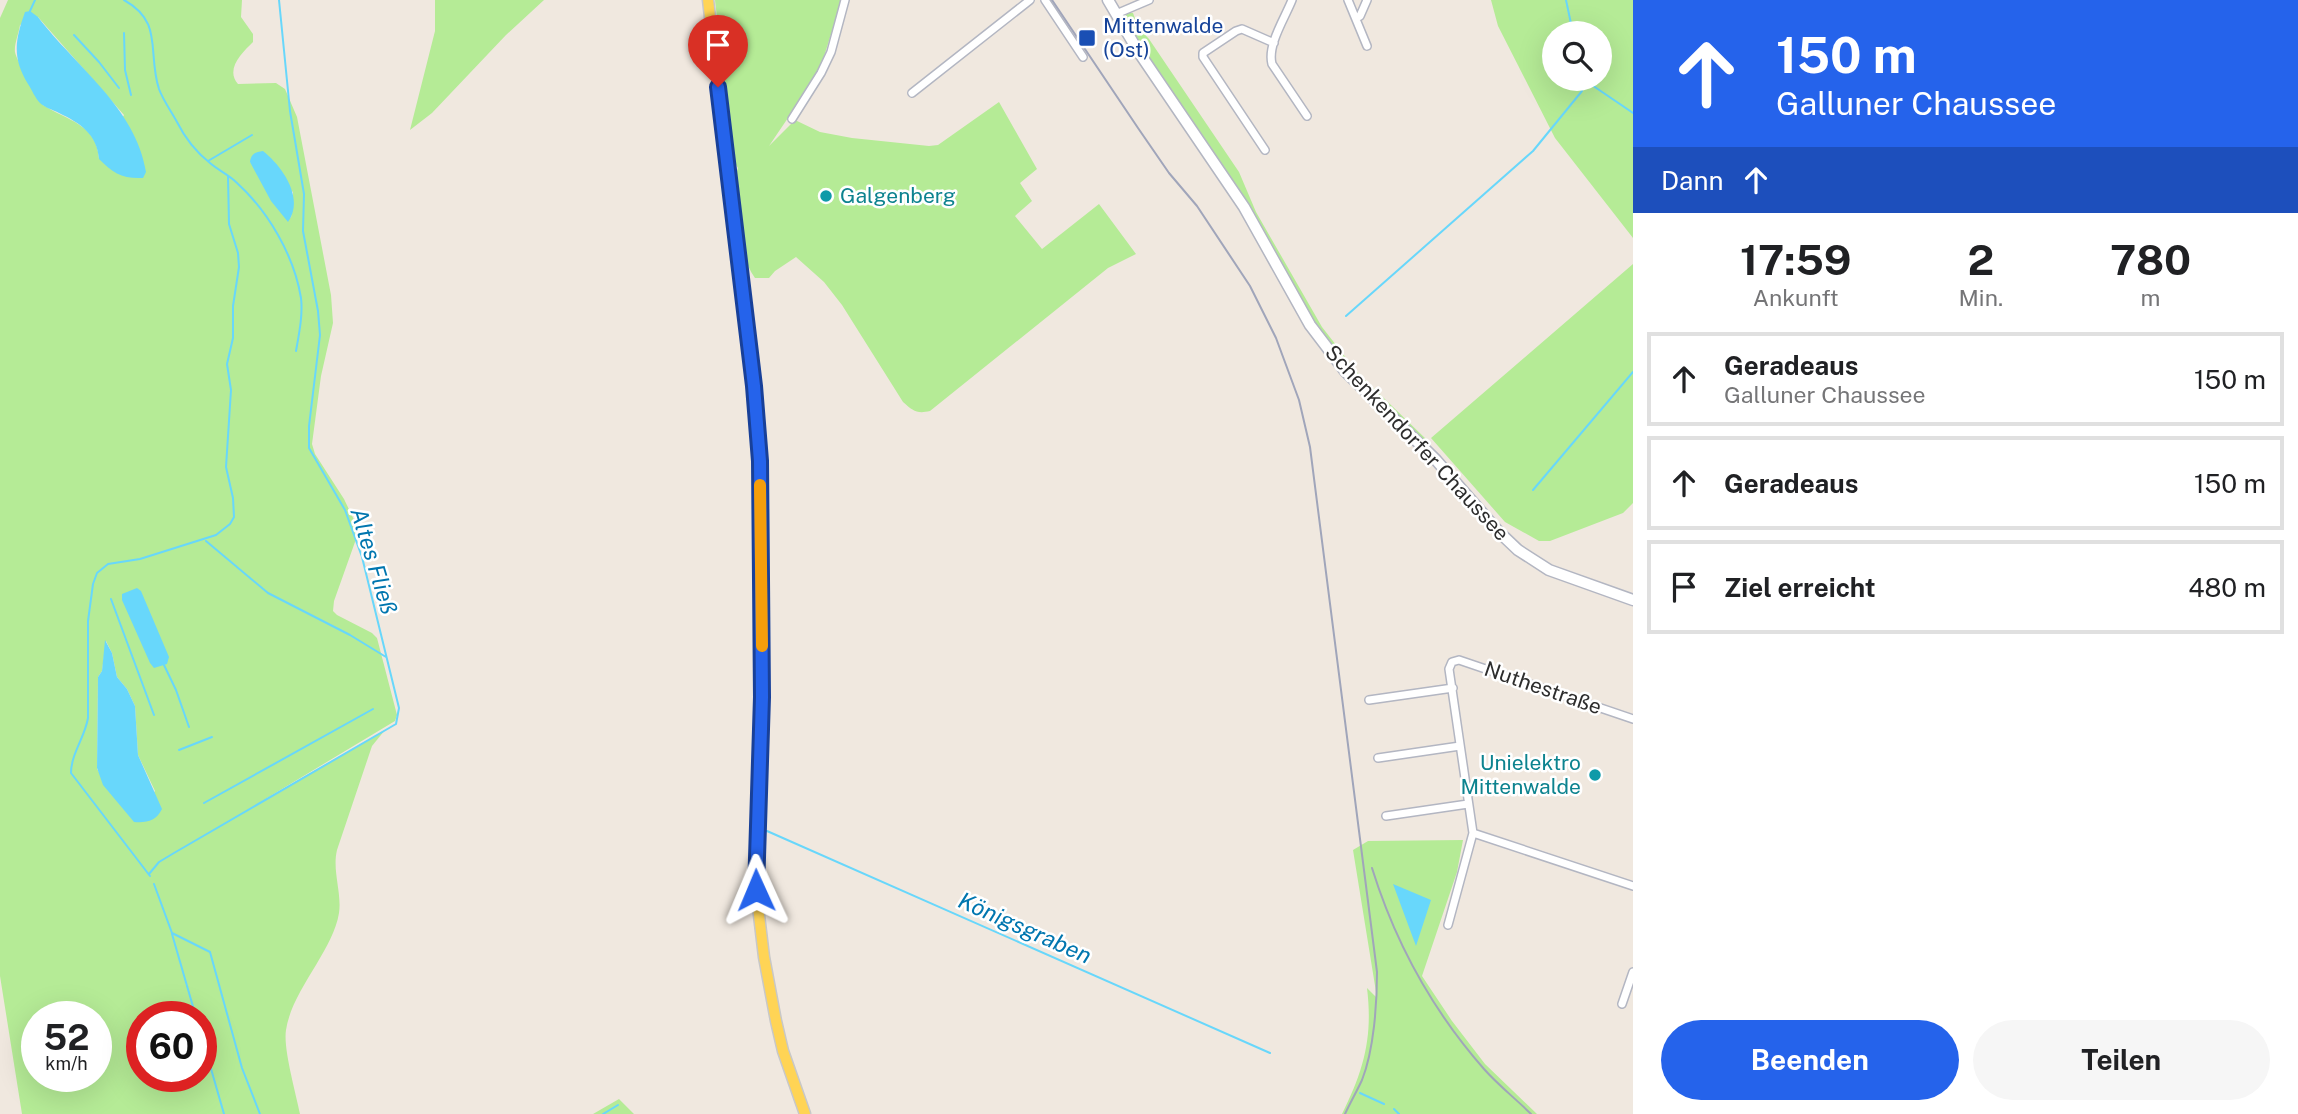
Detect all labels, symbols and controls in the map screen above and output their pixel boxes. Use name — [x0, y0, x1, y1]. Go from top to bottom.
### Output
place label: Mittenwalde (Ost) — [1103, 13, 1223, 62]
pin — [688, 15, 748, 87]
map controls — [1542, 21, 1612, 91]
button: search — [1542, 21, 1612, 91]
icon: arrive — [699, 26, 737, 64]
text: 150 m — [1776, 26, 1917, 84]
marker: Mittenwalde (Ost) — [1077, 28, 1097, 48]
icon: ahead — [1661, 28, 1752, 119]
text: Galluner Chaussee — [1776, 85, 2057, 122]
icon: ahead — [1737, 161, 1775, 199]
text: Dann — [1661, 165, 1723, 196]
place label: Galgenberg — [840, 183, 956, 208]
marker: Galgenberg — [818, 188, 834, 204]
text: 17:59 — [1740, 235, 1852, 284]
text: 2 — [1967, 235, 1994, 284]
text: 780 — [2110, 235, 2191, 284]
text: Ankunft — [1753, 284, 1839, 311]
text: Min. — [1958, 284, 2003, 311]
text: m — [2141, 284, 2161, 311]
street label: Schenkendorfer Chaussee — [1320, 340, 1515, 546]
text: Geradeaus — [1724, 350, 1859, 381]
icon: ahead — [1665, 360, 1703, 398]
text: 150 m — [2194, 364, 2266, 395]
text: Galluner Chaussee — [1724, 381, 1926, 408]
icon: ahead — [1665, 464, 1703, 502]
text: Geradeaus — [1724, 468, 1859, 499]
text: 150 m — [2194, 468, 2266, 499]
water label: Altes Fließ — [345, 504, 403, 617]
icon: arrive — [1665, 568, 1703, 606]
text: Ziel erreicht — [1724, 572, 1876, 603]
text: 480 m — [2188, 572, 2266, 603]
street label: Nuthestraße — [1481, 656, 1605, 719]
place label: Unielektro Mittenwalde — [1461, 750, 1581, 799]
marker: Unielektro Mittenwalde — [1587, 767, 1603, 783]
position arrow — [719, 853, 793, 927]
water label: Königsgraben — [955, 886, 1096, 969]
speed limit sign: 60 — [126, 1001, 217, 1092]
text: 52 — [44, 1017, 89, 1058]
button: Beenden — [1661, 1020, 1959, 1100]
button: Teilen — [1973, 1020, 2270, 1100]
text: km/h — [45, 1053, 88, 1074]

